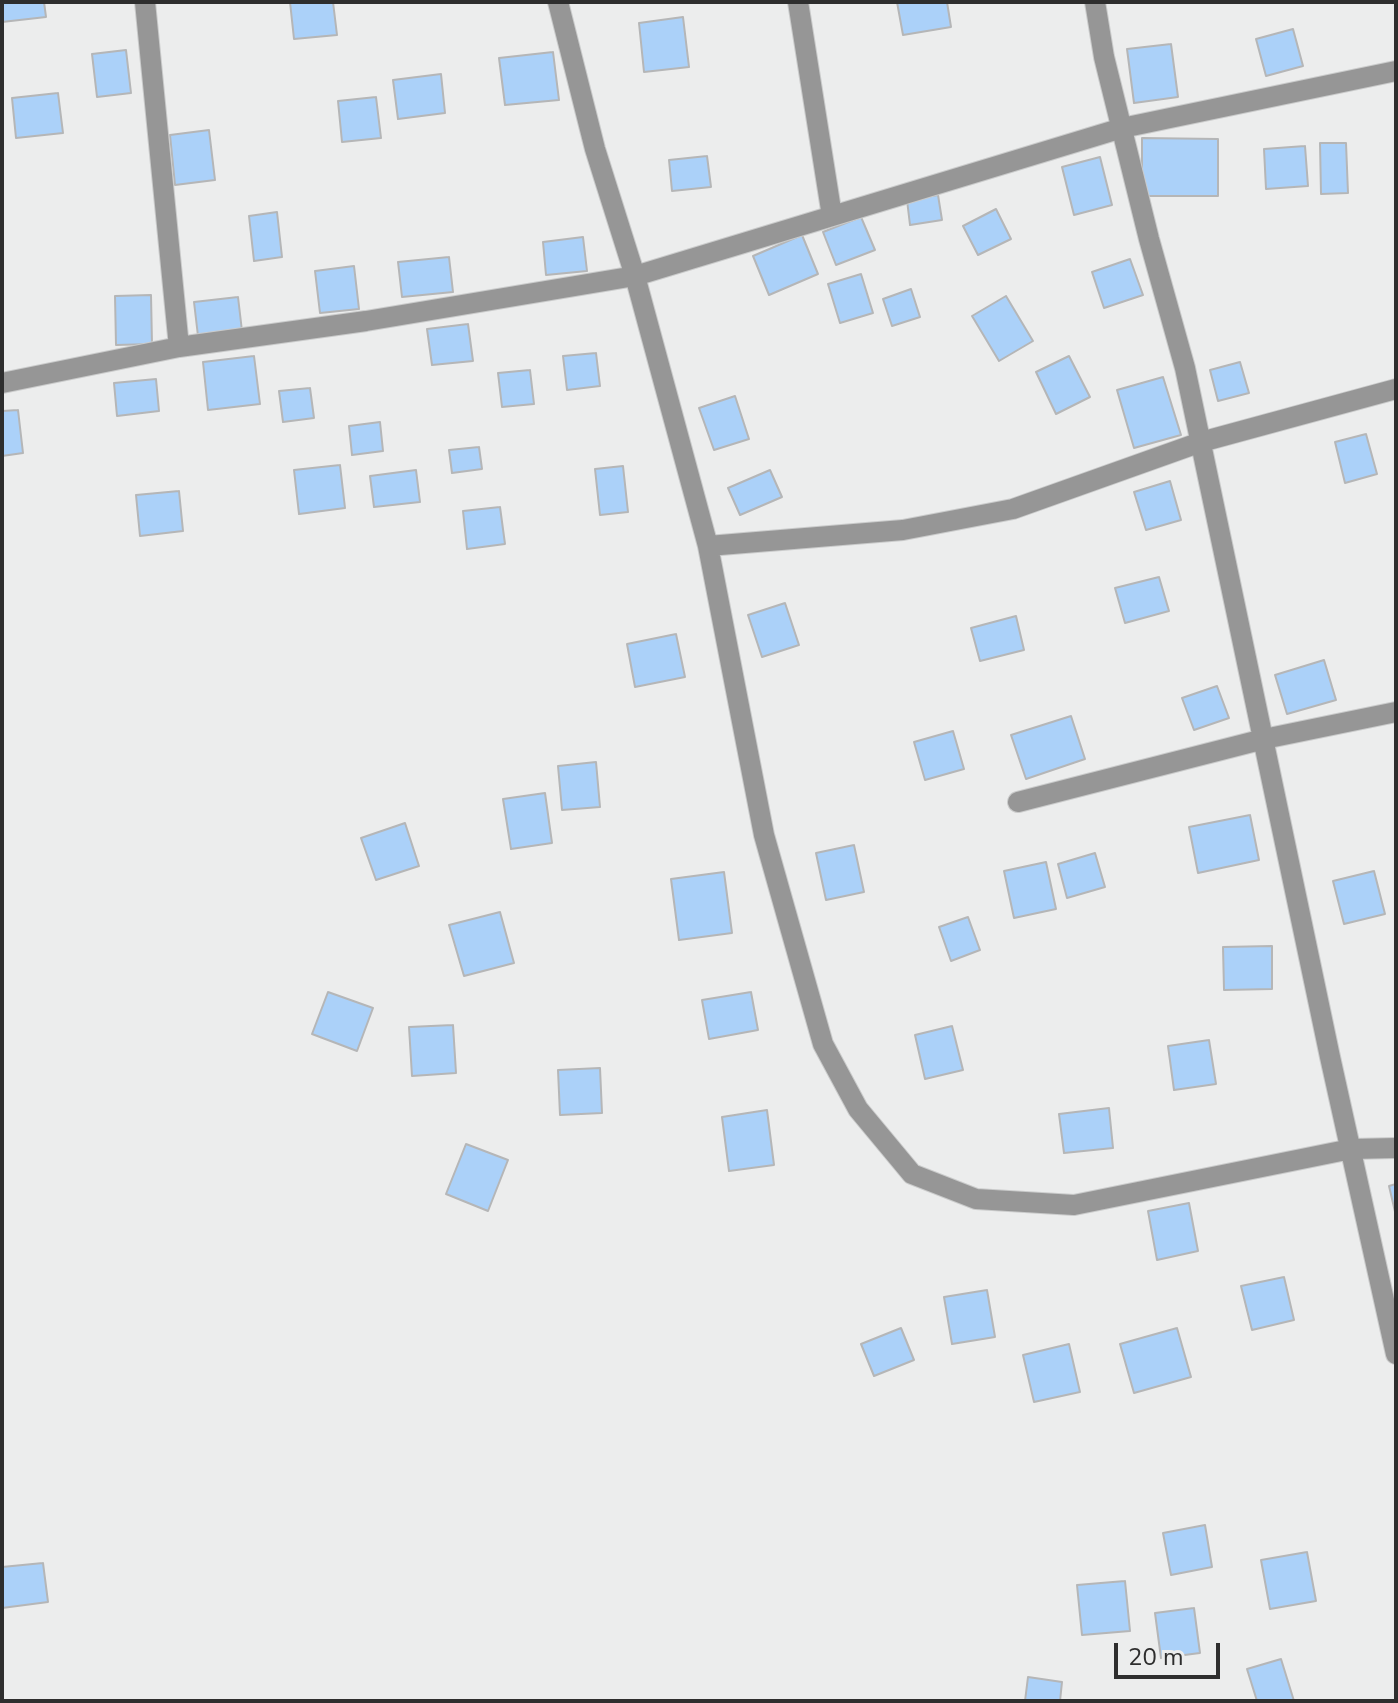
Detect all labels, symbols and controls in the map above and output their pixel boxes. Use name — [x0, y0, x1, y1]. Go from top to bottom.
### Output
scale bar — [1118, 1627, 1224, 1677]
text: 20 m — [1128, 1641, 1184, 1673]

